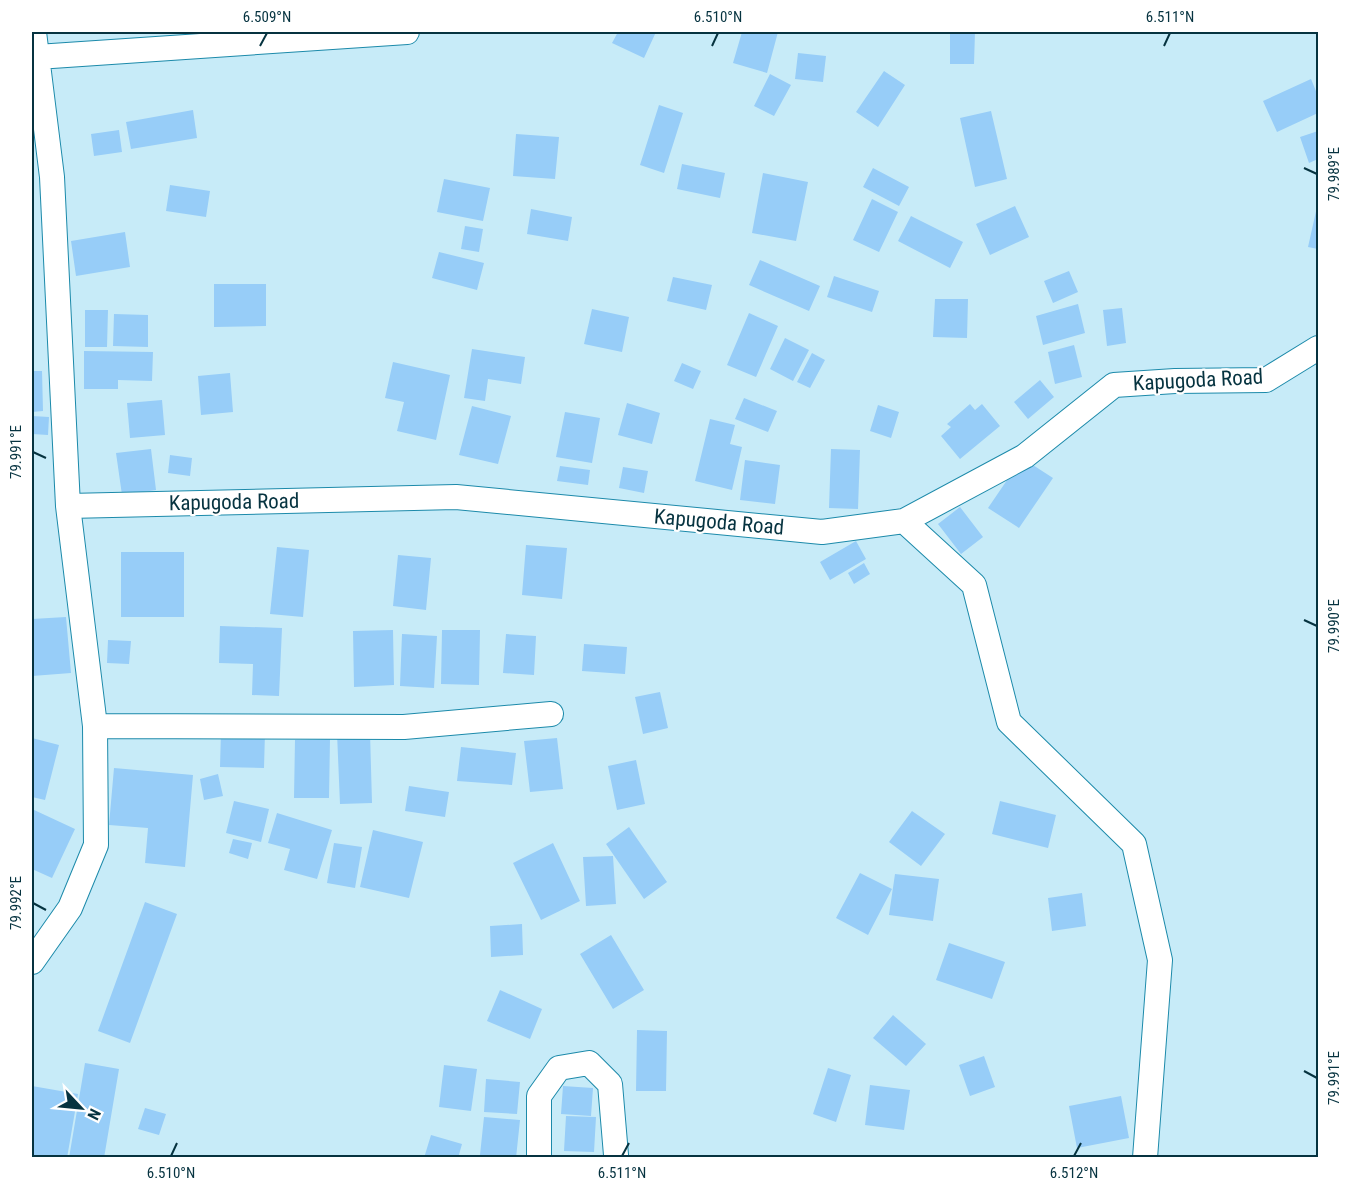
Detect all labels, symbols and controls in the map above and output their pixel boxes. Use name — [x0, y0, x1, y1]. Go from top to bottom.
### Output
text: 6.509°N — [243, 8, 291, 26]
text: 6.510°N — [694, 8, 742, 26]
text: 6.511°N — [1146, 8, 1194, 26]
text: 79.989°E — [1325, 147, 1343, 201]
street label: Kapugoda Road — [1132, 365, 1264, 395]
text: 79.991°E — [7, 425, 25, 479]
street label: Kapugoda Road — [169, 489, 299, 515]
street label: Kapugoda Road — [653, 504, 785, 540]
text: 79.990°E — [1325, 599, 1343, 653]
text: 79.992°E — [7, 876, 25, 930]
text: 79.991°E — [1325, 1051, 1343, 1105]
north arrow — [51, 1078, 111, 1138]
text: N — [83, 1106, 105, 1123]
text: 6.510°N — [147, 1164, 195, 1182]
text: 6.511°N — [598, 1164, 646, 1182]
text: 6.512°N — [1050, 1164, 1098, 1182]

